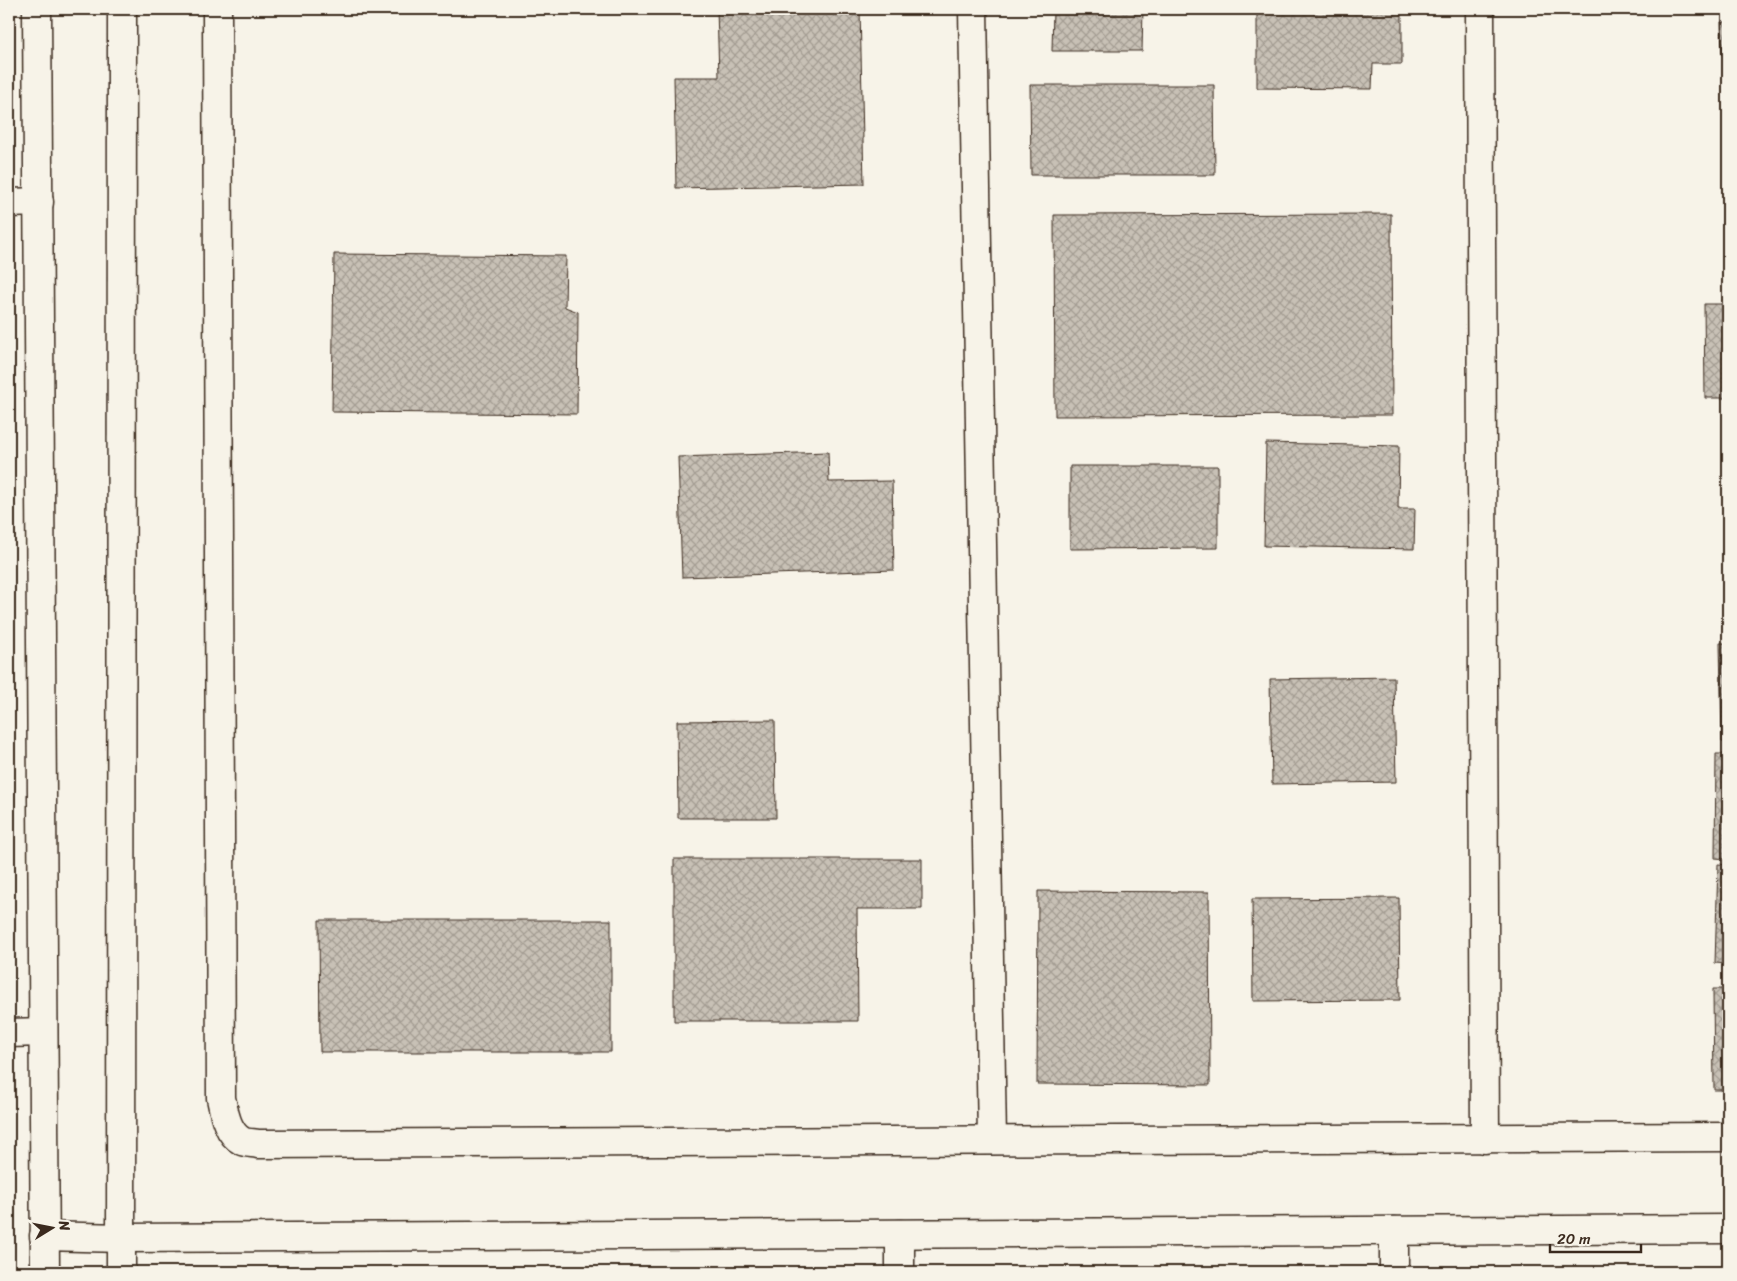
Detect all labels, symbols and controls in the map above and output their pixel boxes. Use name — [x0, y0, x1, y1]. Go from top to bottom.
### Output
north arrow — [28, 1204, 78, 1254]
text: N — [51, 1218, 78, 1233]
scale bar — [1550, 1221, 1641, 1253]
text: 20 m — [1557, 1226, 1591, 1252]

